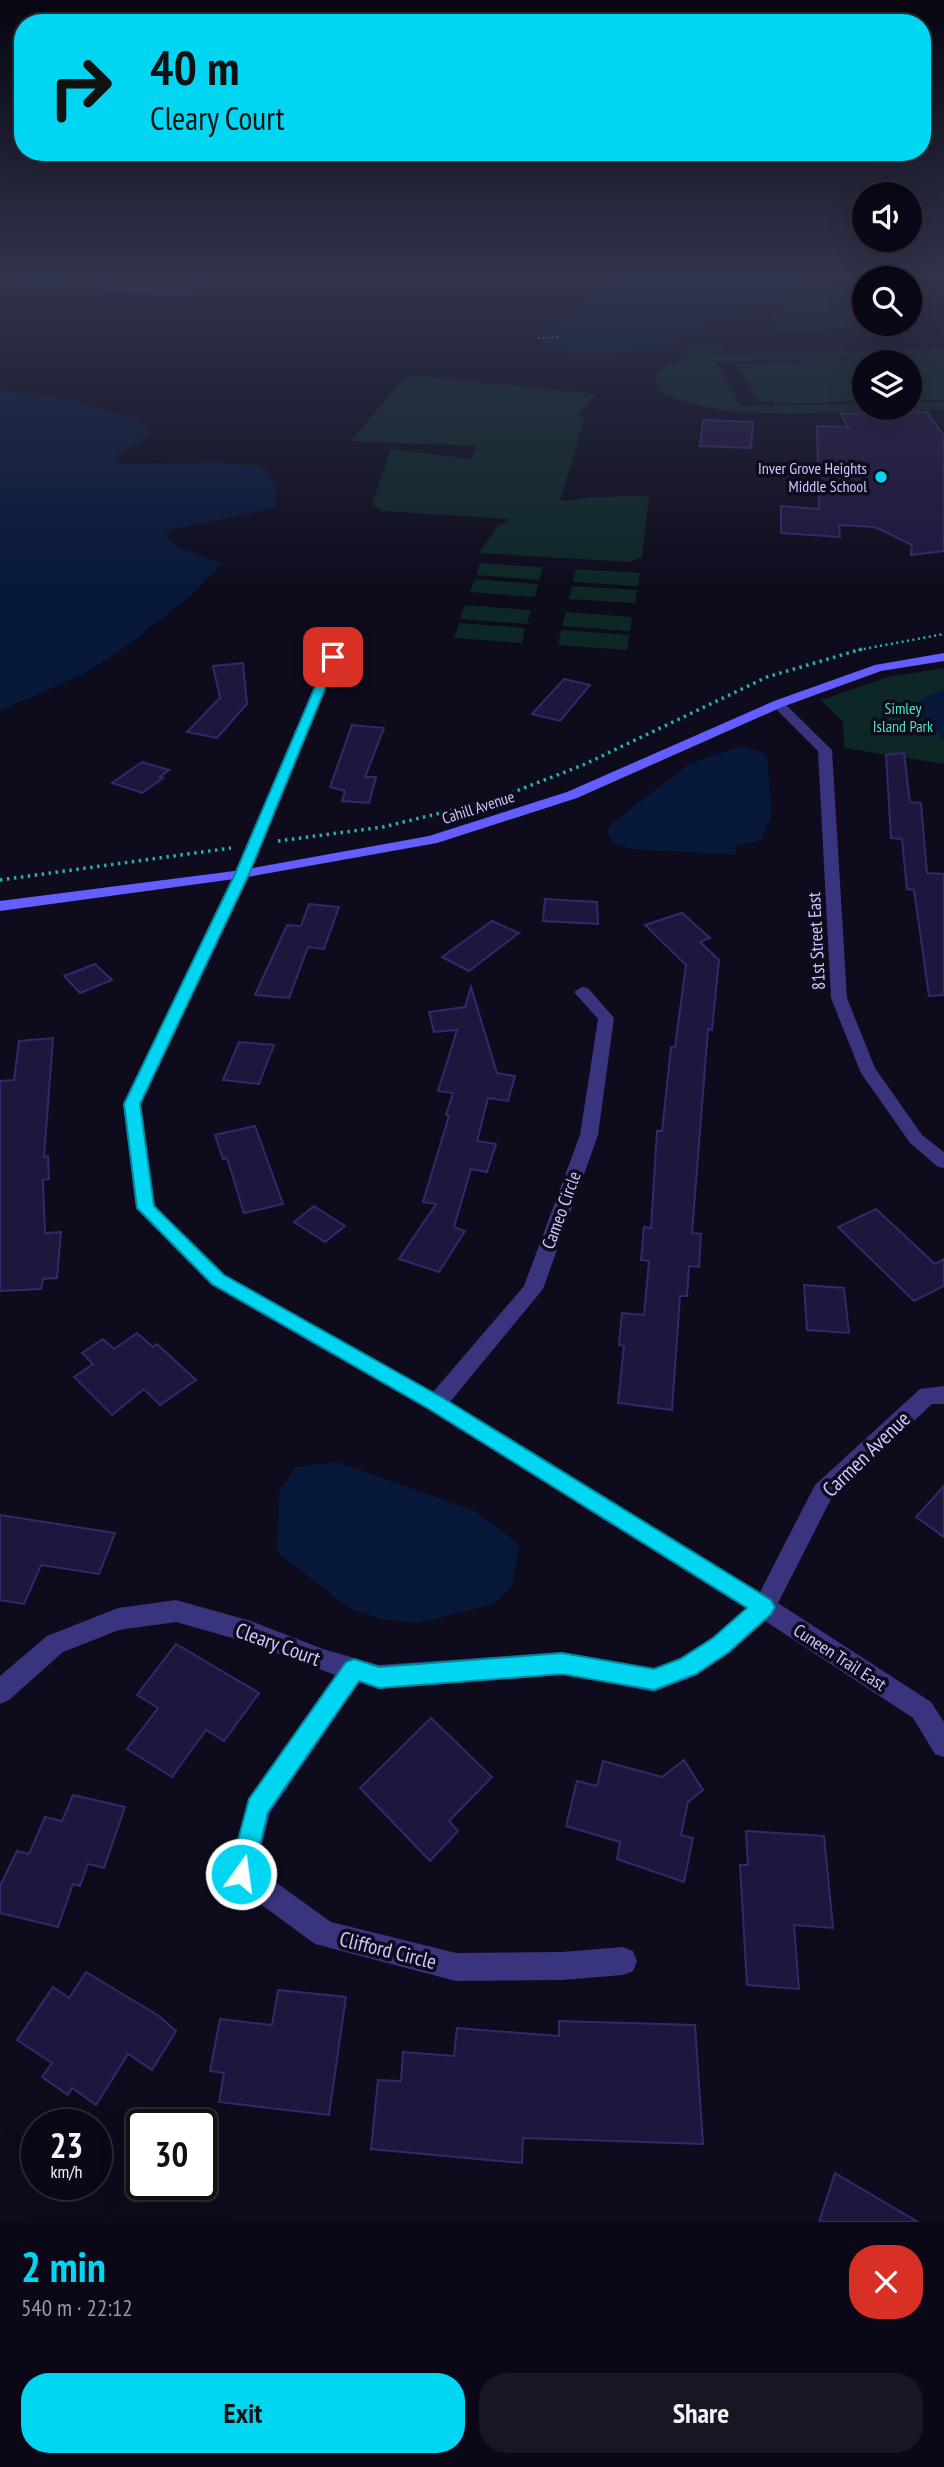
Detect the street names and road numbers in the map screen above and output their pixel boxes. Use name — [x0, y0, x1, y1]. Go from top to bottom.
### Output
street label: Cahill Avenue — [439, 786, 517, 828]
street label: 81st Street East — [802, 891, 830, 991]
street label: Cameo Circle — [536, 1168, 586, 1252]
street label: Carmen Avenue — [816, 1405, 916, 1503]
street label: Cleary Court — [232, 1616, 324, 1672]
street label: Cuneen Trail East — [789, 1618, 891, 1696]
street label: Clifford Circle — [337, 1925, 439, 1975]

